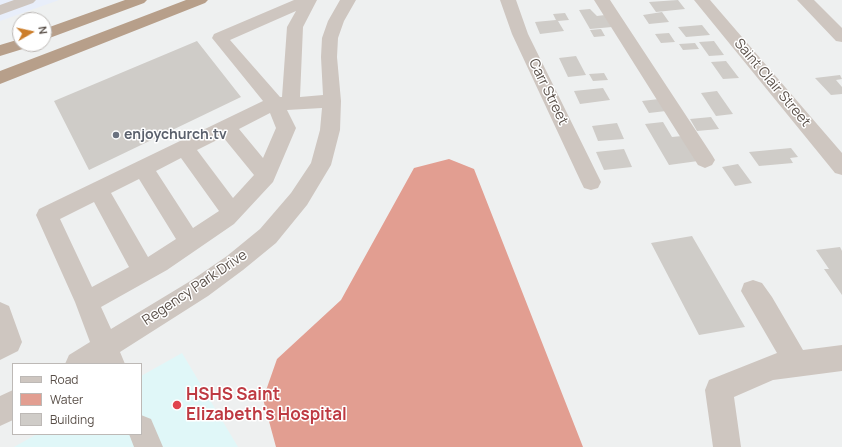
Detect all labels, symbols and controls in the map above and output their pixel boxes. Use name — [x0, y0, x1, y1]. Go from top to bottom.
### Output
north arrow — [12, 12, 52, 52]
text: N — [35, 25, 51, 35]
street label: Saint Clair Street — [730, 36, 814, 130]
street label: Carr Street — [525, 56, 571, 128]
place label: enjoychurch.tv — [124, 127, 227, 143]
marker: enjoychurch.tv — [111, 130, 121, 140]
street label: Regency Park Drive — [139, 247, 251, 329]
legend — [12, 363, 142, 435]
text: Road — [50, 371, 78, 388]
place label: HSHS Saint Elizabeth's Hospital — [186, 385, 347, 425]
text: Water — [50, 391, 83, 408]
marker: HSHS Saint Elizabeth's Hospital — [171, 399, 183, 411]
text: Building — [50, 411, 94, 428]

